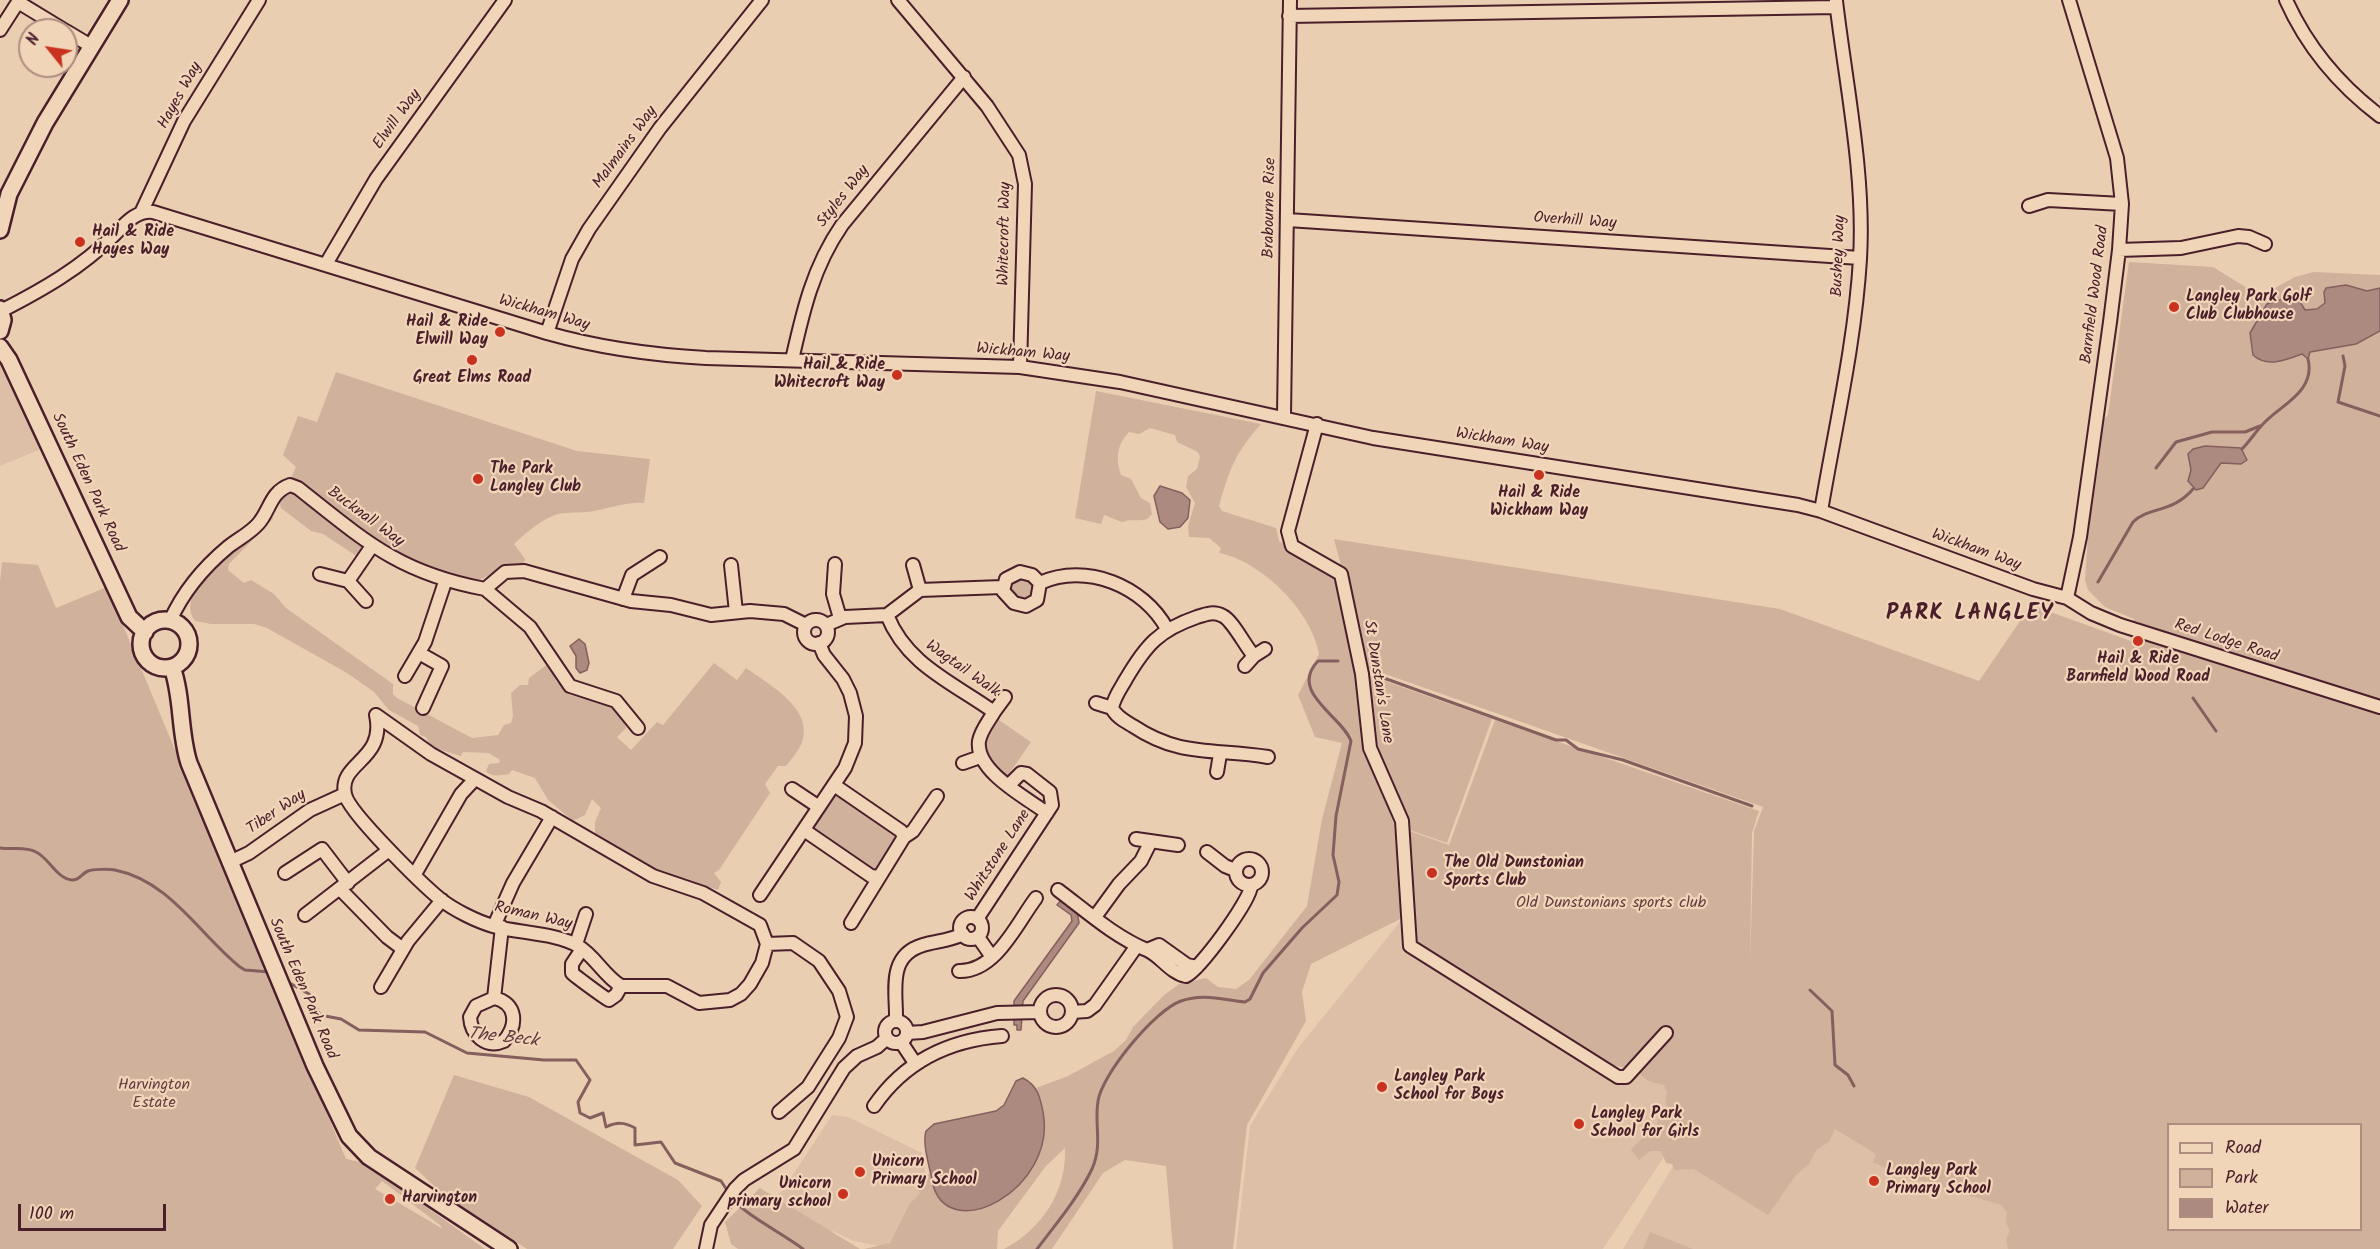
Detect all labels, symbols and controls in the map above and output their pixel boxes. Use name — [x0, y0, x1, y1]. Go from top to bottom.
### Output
north arrow — [18, 18, 78, 78]
text: N — [20, 29, 47, 50]
street label: Hayes Way — [155, 59, 207, 133]
street label: Elwill Way — [370, 86, 426, 154]
street label: Malmains Way — [590, 103, 662, 193]
street label: Brabourne Rise — [1261, 157, 1281, 259]
street label: Styles Way — [814, 162, 874, 232]
street label: Whitecroft Way — [995, 182, 1017, 286]
street label: Overhill Way — [1533, 210, 1617, 234]
street label: Bushey Way — [1829, 215, 1851, 297]
place label: Hail & Ride Hayes Way — [92, 223, 174, 261]
street label: Barnfield Wood Road — [2078, 225, 2114, 365]
marker: Hail & Ride Hayes Way — [73, 235, 87, 249]
place label: Langley Park Golf Club Clubhouse — [2186, 288, 2311, 326]
street label: Wickham Way — [496, 292, 592, 336]
marker: Langley Park Golf Club Clubhouse — [2167, 300, 2181, 314]
place label: Hail & Ride Elwill Way — [406, 313, 488, 351]
marker: Hail & Ride Elwill Way — [493, 325, 507, 339]
street label: Wickham Way — [975, 340, 1071, 368]
marker: Great Elms Road — [465, 353, 479, 367]
place label: Hail & Ride Whitecroft Way — [774, 356, 885, 394]
marker: Hail & Ride Whitecroft Way — [890, 368, 904, 382]
place label: Great Elms Road — [413, 369, 531, 389]
street label: South Eden Park Road — [46, 410, 128, 556]
street label: Wickham Way — [1454, 425, 1550, 459]
place label: The Park Langley Club — [490, 460, 581, 498]
marker: Hail & Ride Wickham Way — [1532, 468, 1546, 482]
marker: The Park Langley Club — [471, 472, 485, 486]
street label: Bucknall Way — [323, 484, 407, 552]
place label: Hail & Ride Wickham Way — [1490, 484, 1588, 522]
street label: Wickham Way — [1929, 526, 2023, 576]
district label: PARK LANGLEY — [1886, 602, 2054, 628]
street label: Red Lodge Road — [2172, 616, 2280, 668]
street label: St Dunstan's Lane — [1358, 619, 1396, 745]
marker: Hail & Ride Barnfield Wood Road — [2131, 634, 2145, 648]
street label: Wagtail Walk — [921, 637, 1003, 703]
place label: Hail & Ride Barnfield Wood Road — [2066, 650, 2210, 688]
street label: Tiber Way — [244, 786, 310, 840]
street label: Whitstone Lane — [962, 807, 1036, 905]
place label: The Old Dunstonian Sports Club — [1444, 854, 1584, 892]
marker: The Old Dunstonian Sports Club — [1425, 866, 1439, 880]
park label: Old Dunstonians sports club — [1516, 894, 1706, 914]
street label: Roman Way — [492, 899, 574, 935]
street label: South Eden Park Road — [264, 915, 340, 1063]
water label: The Beck — [467, 1025, 539, 1053]
place label: Langley Park School for Boys — [1394, 1068, 1504, 1106]
park label: Harvington Estate — [118, 1076, 190, 1114]
marker: Langley Park School for Boys — [1375, 1080, 1389, 1094]
place label: Langley Park School for Girls — [1591, 1105, 1699, 1143]
marker: Langley Park School for Girls — [1572, 1117, 1586, 1131]
legend — [2167, 1123, 2362, 1231]
text: Road — [2225, 1134, 2261, 1163]
place label: Unicorn Primary School — [872, 1153, 977, 1191]
place label: Langley Park Primary School — [1886, 1162, 1991, 1200]
text: Park — [2225, 1164, 2258, 1193]
marker: Unicorn Primary School — [853, 1165, 867, 1179]
marker: Langley Park Primary School — [1867, 1174, 1881, 1188]
place label: Unicorn primary school — [728, 1175, 831, 1213]
marker: Unicorn primary school — [836, 1187, 850, 1201]
place label: Harvington — [402, 1189, 477, 1209]
scale bar — [21, 1192, 170, 1230]
marker: Harvington — [383, 1192, 397, 1206]
text: Water — [2225, 1194, 2269, 1223]
text: 100 m — [29, 1200, 74, 1229]

